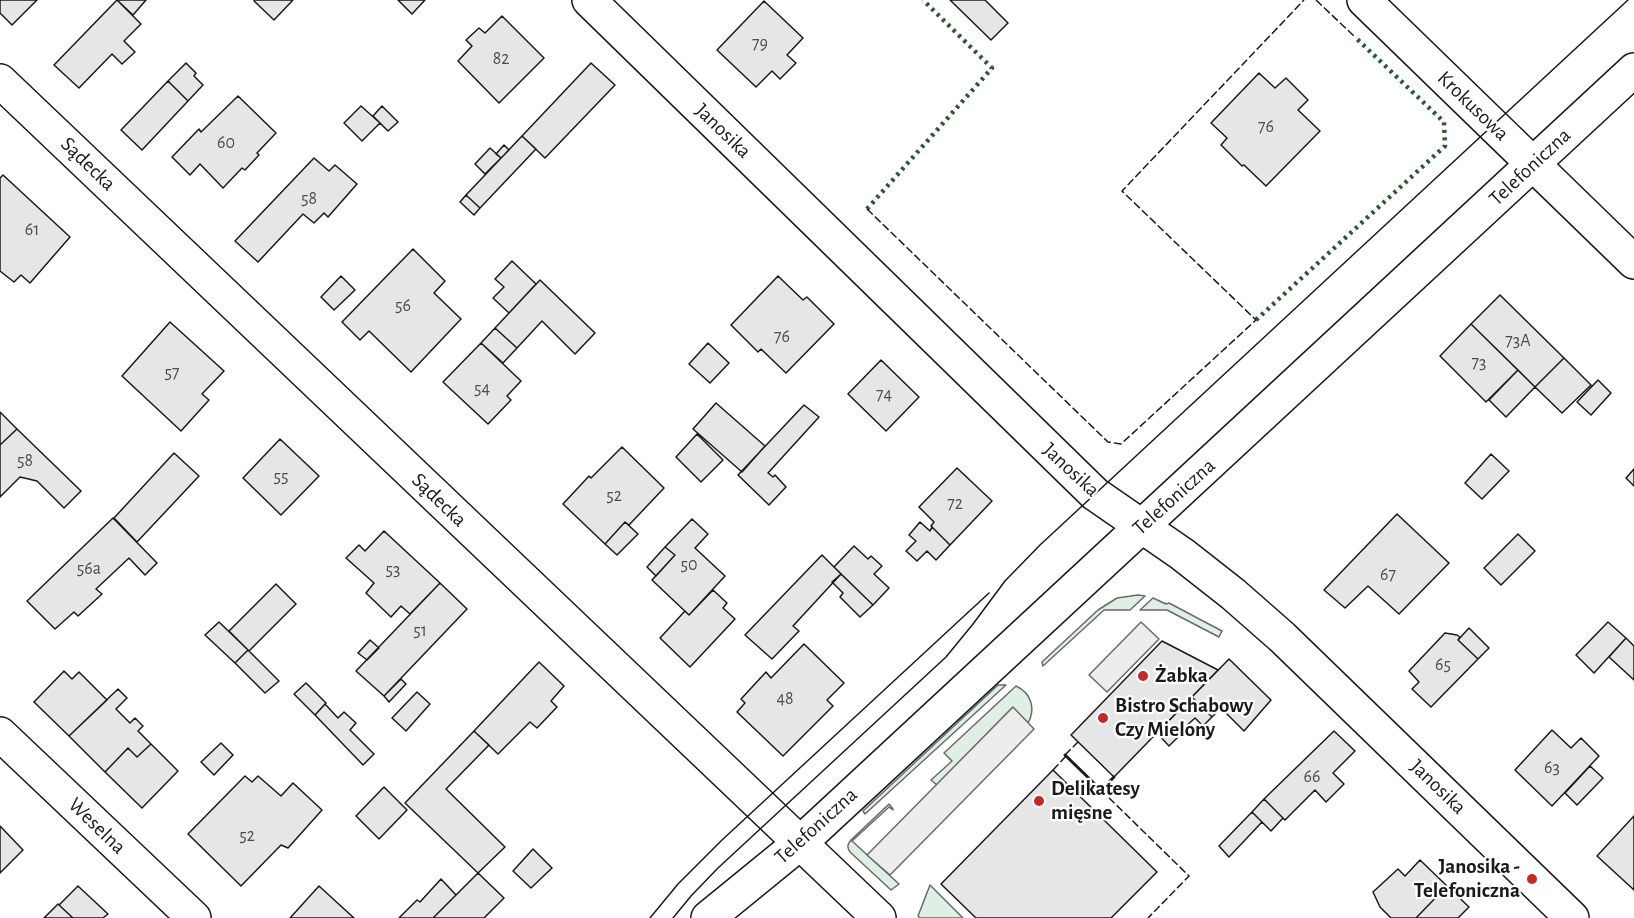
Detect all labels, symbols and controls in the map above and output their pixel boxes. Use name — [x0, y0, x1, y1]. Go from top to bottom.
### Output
house number: 79 — [752, 33, 768, 55]
house number: 82 — [493, 48, 509, 70]
street label: Krokusowa — [1432, 66, 1514, 146]
street label: Janosika — [690, 98, 756, 164]
house number: 76 — [1258, 116, 1274, 138]
street label: Telefoniczna — [1484, 123, 1576, 211]
street label: Sądecka — [55, 132, 121, 196]
house number: 60 — [217, 132, 235, 154]
house number: 58 — [301, 188, 317, 210]
house number: 61 — [25, 219, 39, 241]
house number: 56 — [395, 295, 411, 317]
house number: 76 — [774, 326, 790, 348]
house number: 73A — [1505, 330, 1531, 352]
house number: 73 — [1472, 352, 1486, 374]
house number: 57 — [164, 362, 180, 384]
house number: 54 — [474, 378, 490, 400]
house number: 74 — [876, 384, 892, 406]
street label: Janosika — [1037, 437, 1105, 503]
house number: 58 — [17, 450, 33, 472]
street label: Telefoniczna — [1127, 453, 1221, 541]
house number: 55 — [273, 466, 289, 488]
street label: Sądecka — [406, 468, 472, 532]
house number: 52 — [606, 485, 622, 507]
house number: 72 — [947, 493, 963, 515]
house number: 50 — [680, 554, 698, 576]
house number: 56a — [77, 558, 101, 580]
house number: 53 — [386, 559, 400, 581]
house number: 67 — [1380, 564, 1396, 586]
house number: 51 — [413, 620, 427, 642]
house number: 65 — [1435, 654, 1451, 676]
place label: Żabka — [1155, 663, 1208, 689]
marker: Żabka — [1136, 669, 1150, 683]
house number: 48 — [776, 688, 794, 710]
place label: Bistro Schabowy Czy Mielony — [1115, 693, 1253, 743]
marker: Bistro Schabowy Czy Mielony — [1096, 711, 1110, 725]
street label: Janosika — [1405, 754, 1471, 820]
house number: 63 — [1544, 757, 1560, 779]
house number: 66 — [1304, 766, 1320, 788]
place label: Delikatesy mięsne — [1051, 776, 1140, 826]
street label: Telefoniczna — [769, 782, 863, 870]
street label: Weselna — [63, 792, 131, 860]
marker: Delikatesy mięsne — [1032, 794, 1046, 808]
house number: 52 — [239, 825, 255, 847]
place label: Janosika - Telefoniczna — [1414, 854, 1520, 904]
marker: Janosika - Telefoniczna — [1525, 872, 1539, 886]

